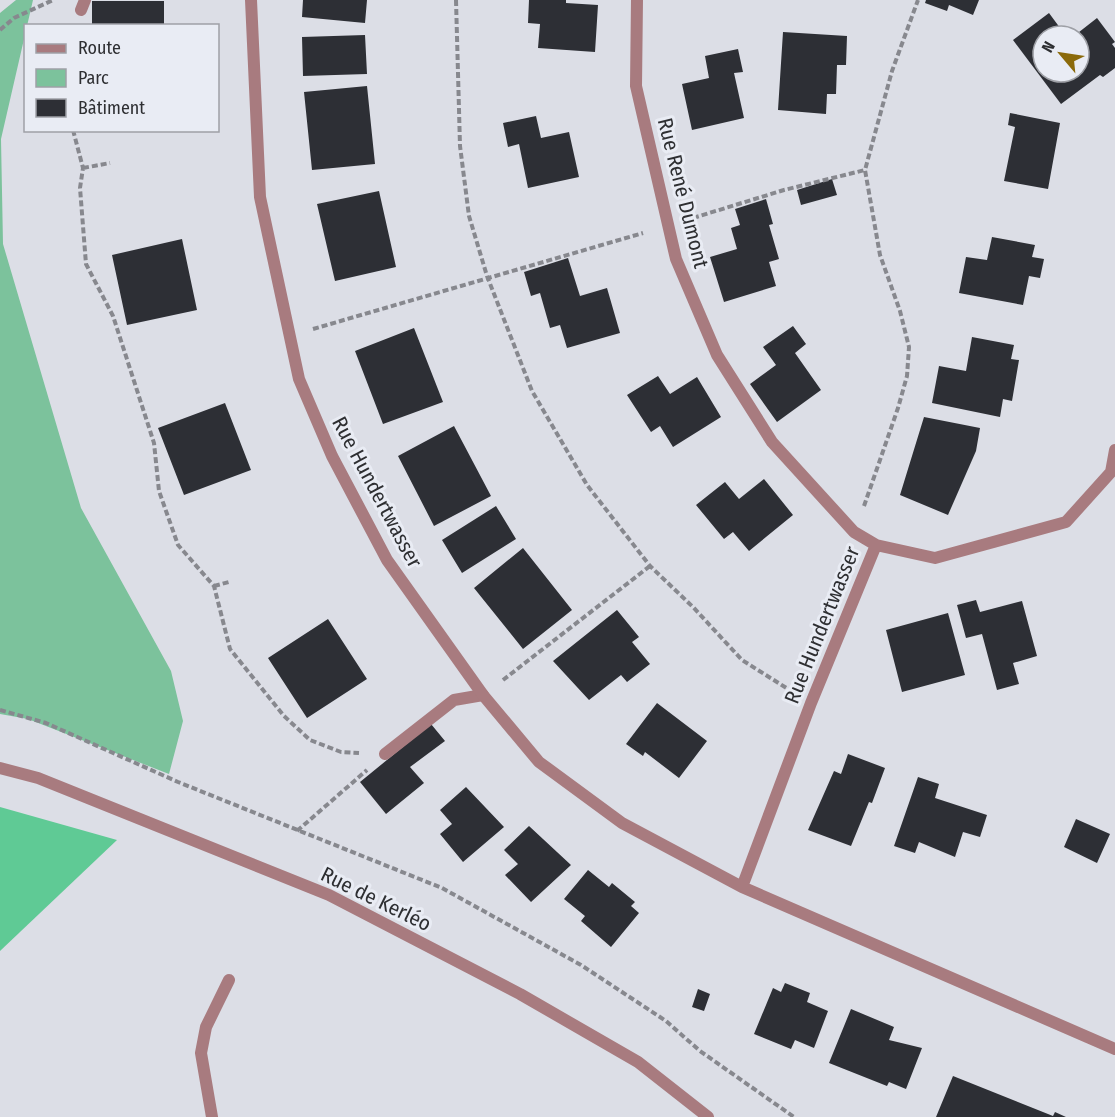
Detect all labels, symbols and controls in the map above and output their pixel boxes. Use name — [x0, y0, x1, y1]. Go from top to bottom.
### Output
legend — [24, 24, 219, 132]
north arrow — [1031, 24, 1091, 84]
text: Route — [78, 37, 121, 59]
text: N — [1038, 38, 1059, 56]
text: Parc — [78, 67, 109, 89]
text: Bâtiment — [78, 97, 145, 119]
street label: Rue René Dumont — [652, 115, 714, 271]
street label: Rue Hundertwasser — [326, 412, 428, 573]
street label: Rue Hundertwasser — [779, 542, 866, 707]
street label: Rue de Kerléo — [317, 861, 435, 937]

